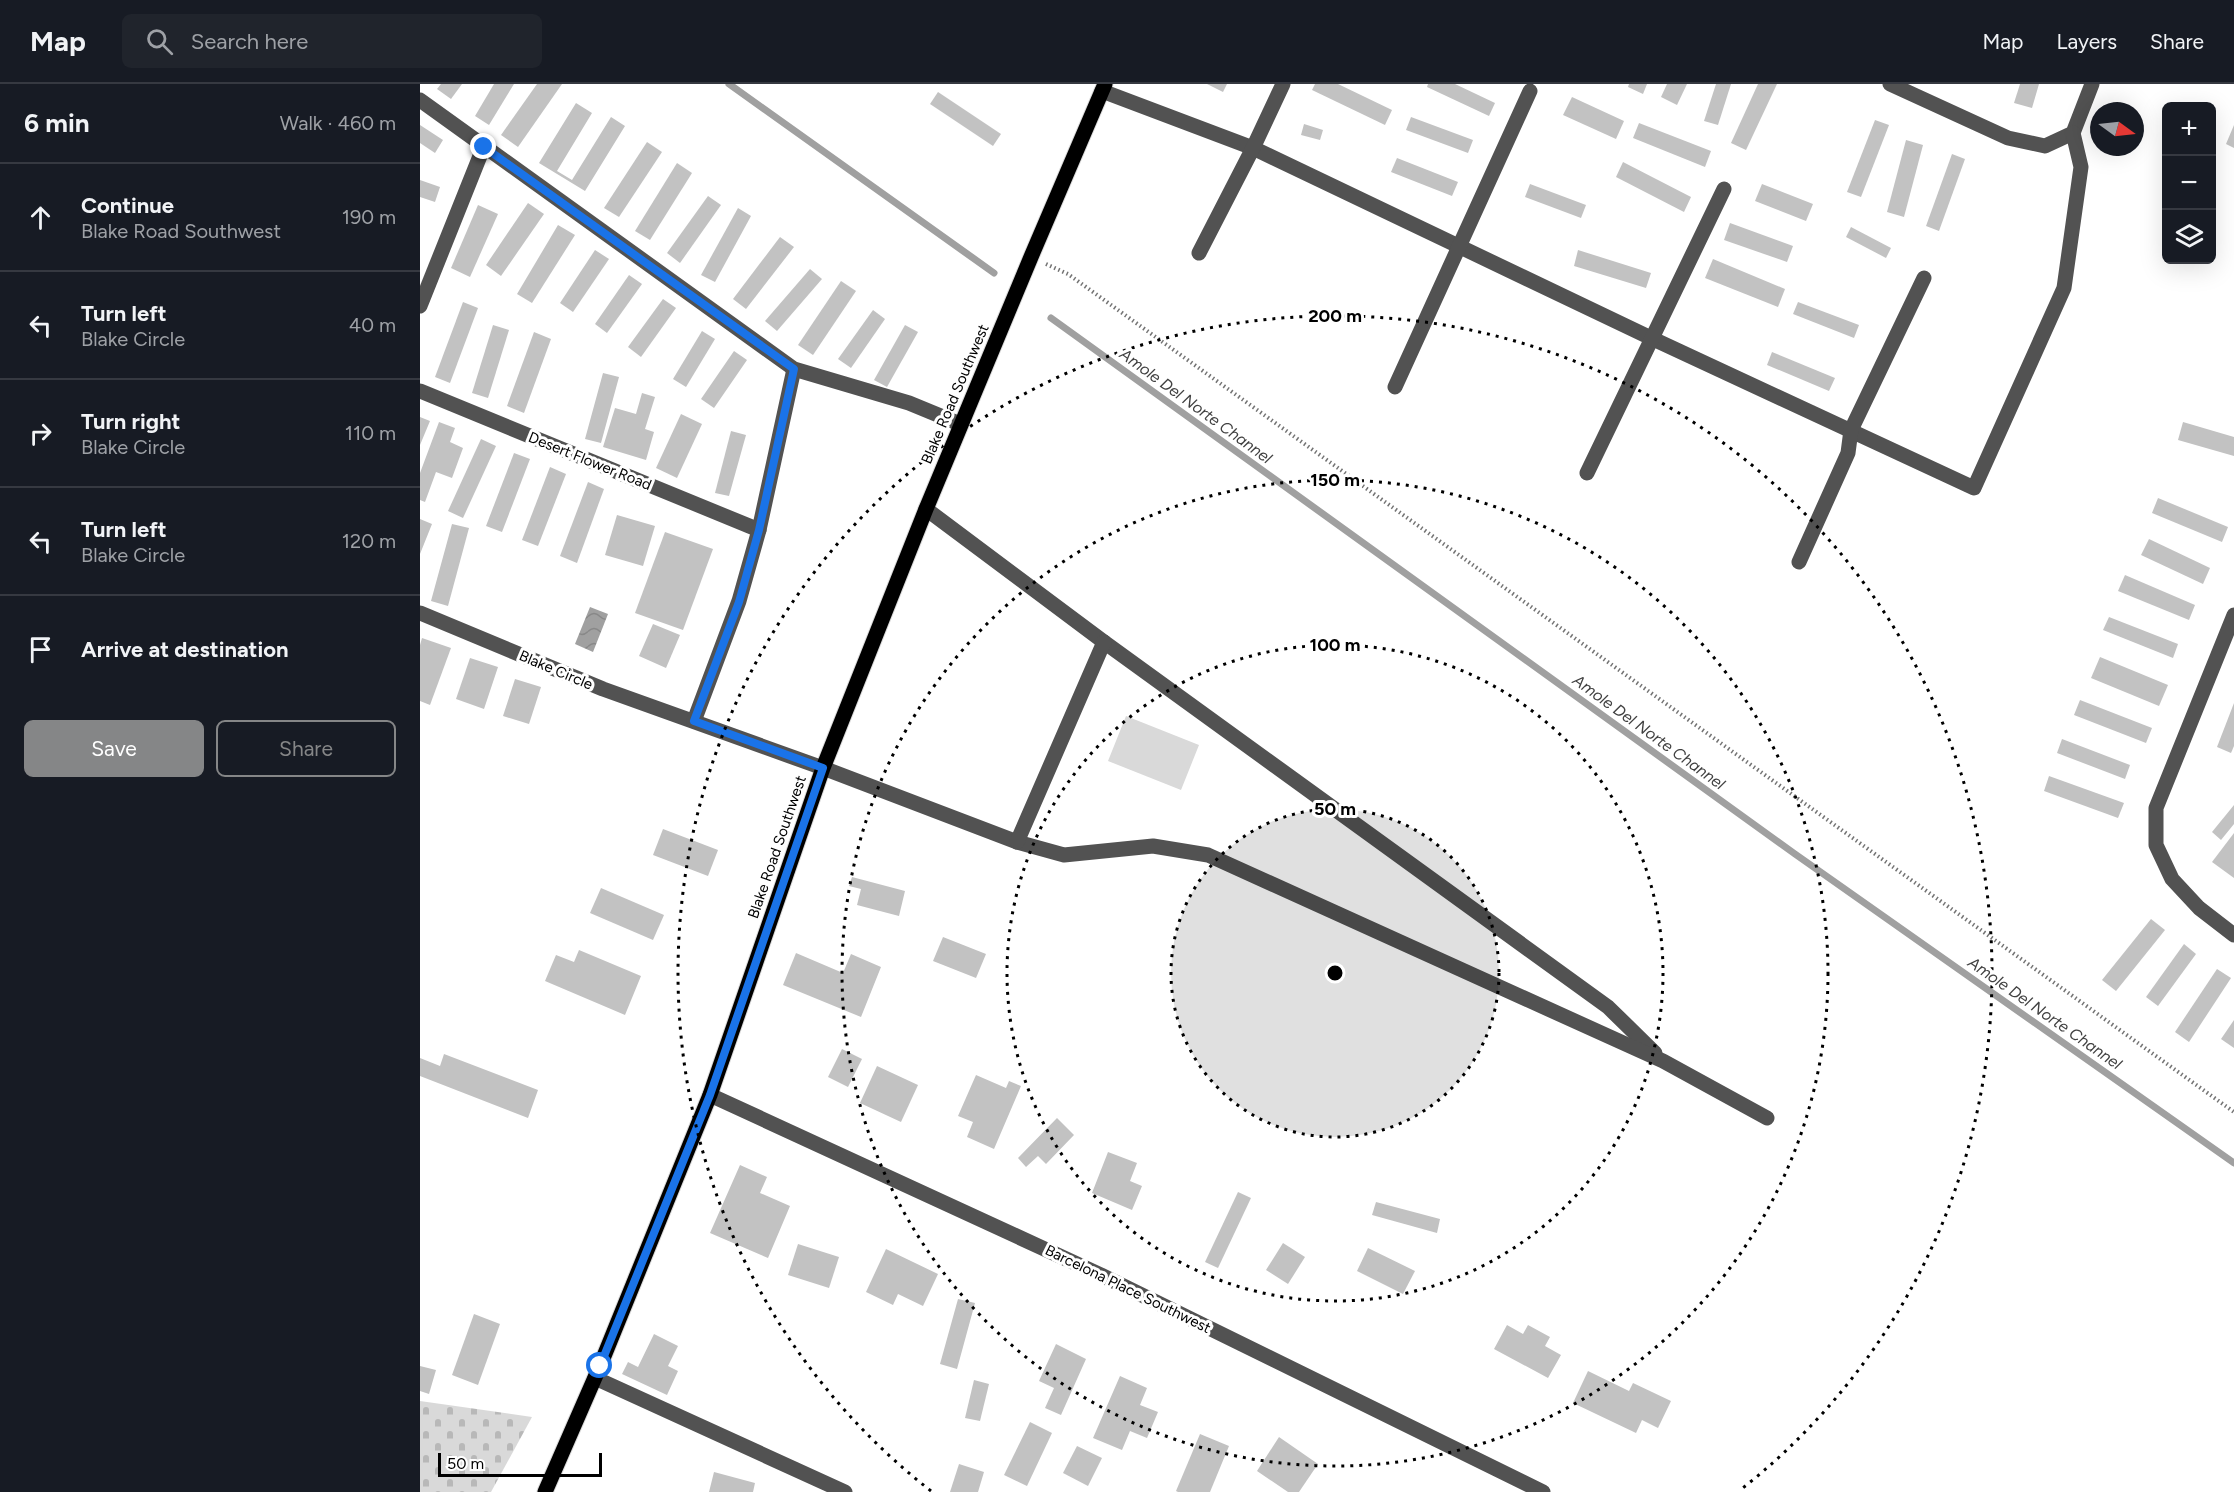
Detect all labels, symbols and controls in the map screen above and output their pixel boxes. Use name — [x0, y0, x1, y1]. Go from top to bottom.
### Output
search box — [122, 14, 542, 68]
text: Map — [30, 24, 86, 58]
icon: search — [143, 25, 176, 58]
text: Search here — [191, 28, 308, 55]
text: Map — [1983, 29, 2023, 54]
text: Layers — [2056, 29, 2117, 54]
text: Share — [2150, 29, 2204, 54]
north arrow — [2090, 102, 2144, 156]
map controls — [2162, 102, 2216, 264]
button: + — [2162, 102, 2216, 156]
text: 6 min — [24, 107, 90, 139]
text: Walk · 460 m — [280, 111, 396, 135]
route end — [470, 133, 496, 159]
button: − — [2162, 156, 2216, 210]
text: Continue — [81, 192, 174, 219]
icon: ahead — [24, 201, 57, 234]
text: 190 m — [342, 205, 396, 229]
button: layers — [2162, 210, 2216, 264]
text: Blake Road Southwest — [81, 219, 281, 243]
text: Turn left — [81, 300, 167, 327]
text: 200 m — [1308, 305, 1362, 327]
icon: left — [24, 309, 57, 342]
text: 40 m — [349, 313, 396, 337]
street label: Blake Road Southwest — [917, 321, 993, 467]
text: Blake Circle — [81, 327, 185, 351]
water label: Amole Del Norte Channel — [1115, 344, 1276, 468]
text: Turn right — [81, 408, 180, 435]
icon: right — [24, 417, 57, 450]
text: 110 m — [345, 421, 396, 445]
street label: Desert Flower Road — [526, 428, 654, 494]
text: Blake Circle — [81, 435, 185, 459]
text: 150 m — [1310, 469, 1360, 491]
text: Turn left — [81, 516, 167, 543]
icon: left — [24, 525, 57, 558]
text: 120 m — [342, 529, 396, 553]
text: Blake Circle — [81, 543, 185, 567]
icon: arrive — [24, 633, 57, 666]
text: 100 m — [1310, 634, 1360, 656]
text: Arrive at destination — [81, 636, 289, 663]
street label: Blake Circle — [517, 646, 595, 694]
water label: Amole Del Norte Channel — [1568, 670, 1729, 794]
button: Save — [24, 720, 204, 777]
button: Share — [216, 720, 396, 777]
street label: Blake Road Southwest — [744, 773, 810, 921]
text: 50 m — [1314, 798, 1356, 820]
water label: Amole Del Norte Channel — [1964, 952, 2126, 1074]
centre of rings — [1325, 963, 1345, 983]
street label: Barcelona Place Southwest — [1042, 1241, 1214, 1337]
route start — [586, 1352, 612, 1378]
scale bar — [438, 1450, 602, 1478]
text: 50 m — [447, 1454, 484, 1473]

